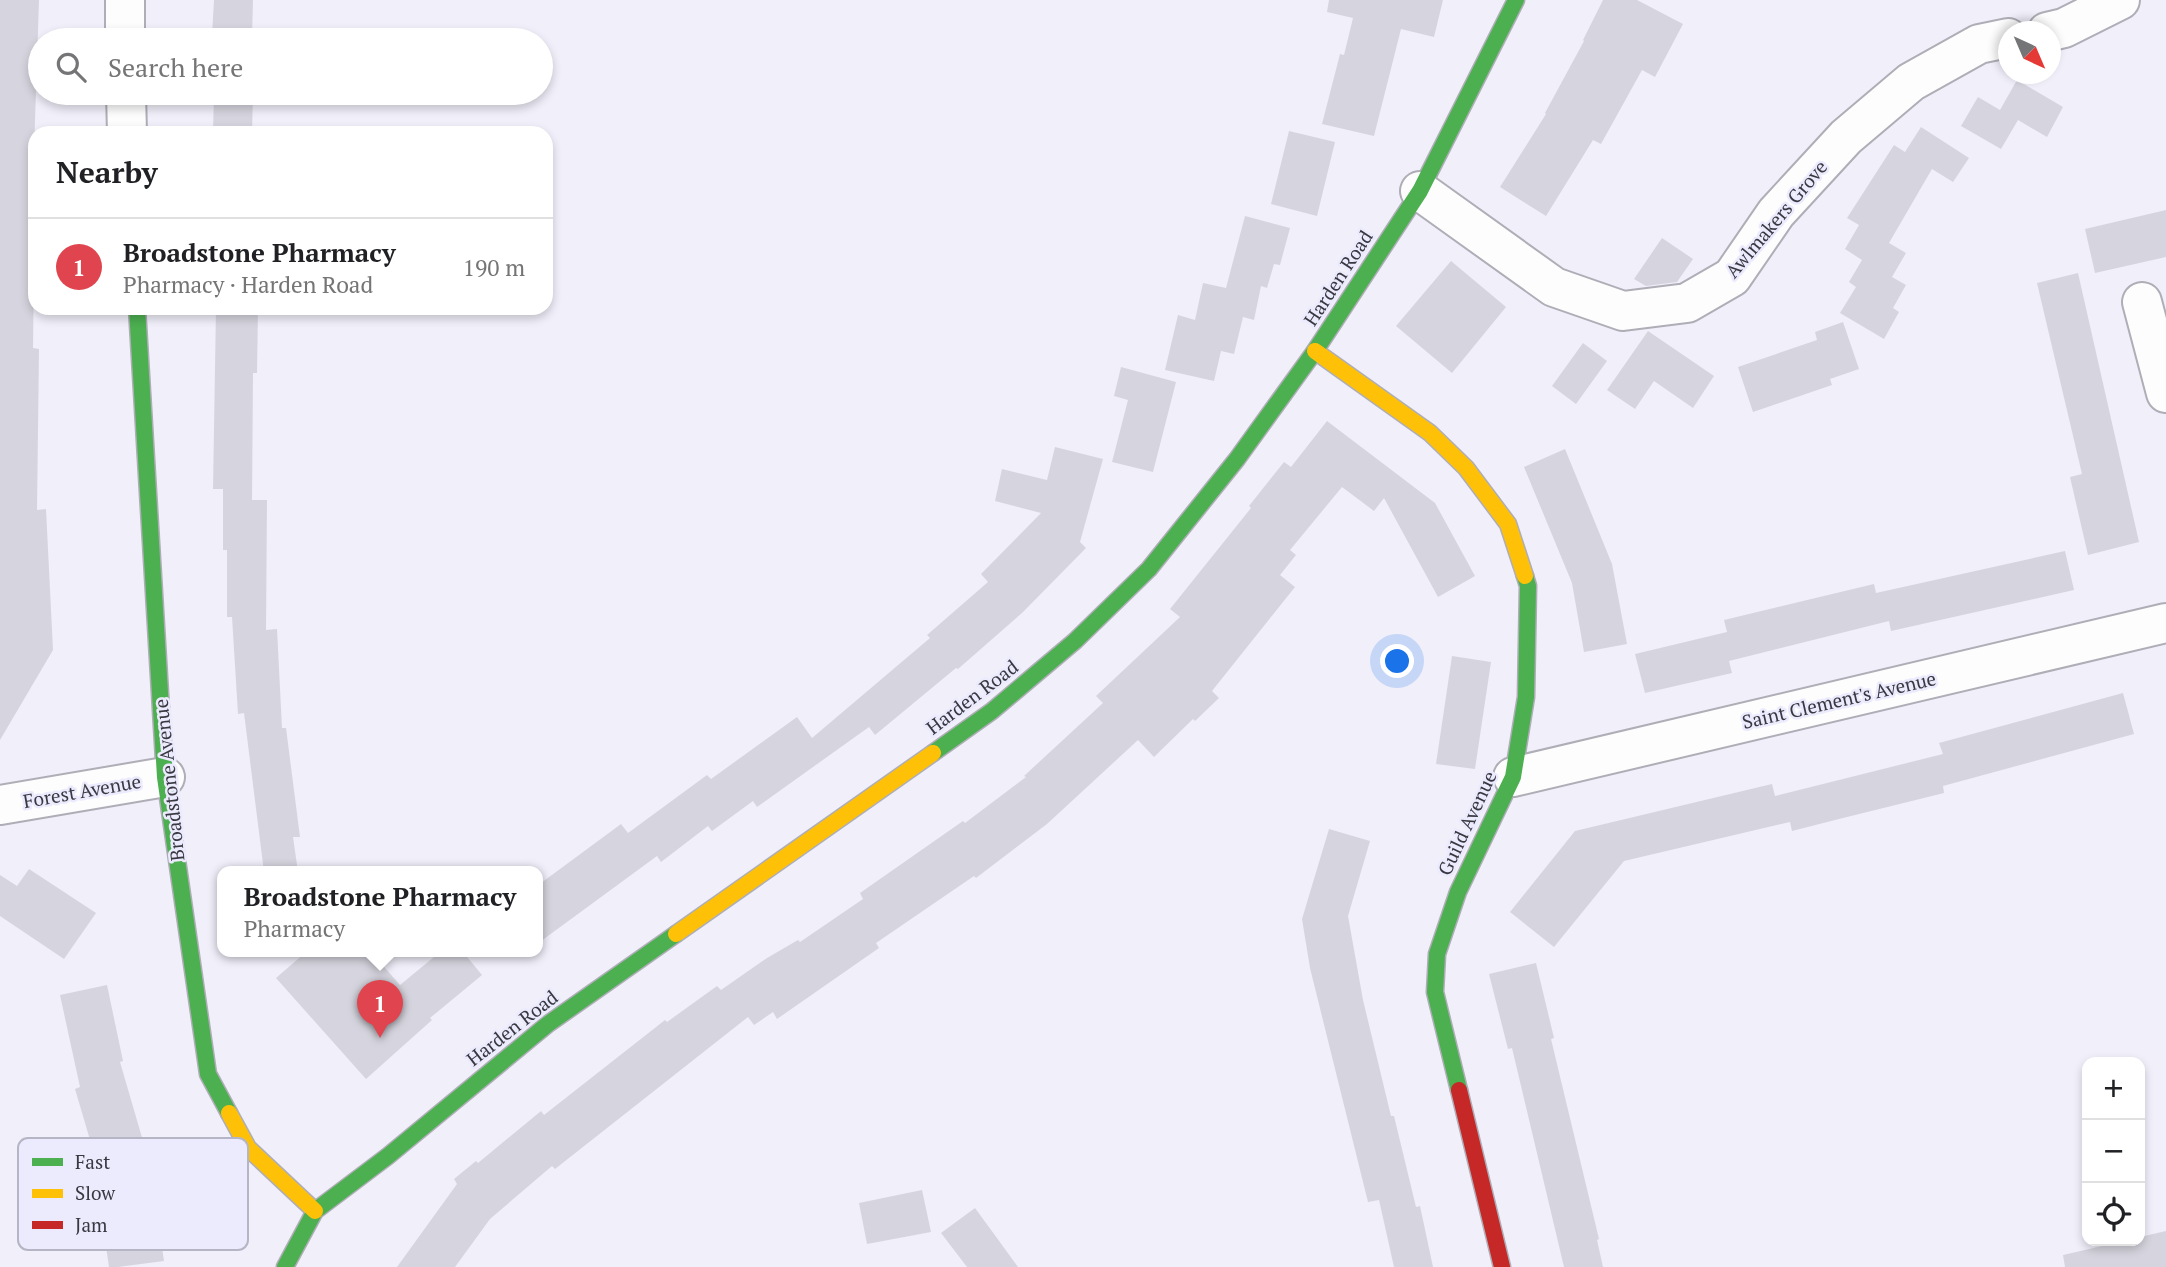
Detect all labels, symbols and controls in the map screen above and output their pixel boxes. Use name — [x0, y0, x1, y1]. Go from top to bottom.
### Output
north arrow — [1998, 21, 2061, 84]
search box — [28, 28, 553, 105]
icon: search — [52, 48, 90, 86]
text: Search here — [108, 50, 243, 84]
text: Nearby — [56, 152, 158, 192]
street label: Awlmakers Grove — [1719, 155, 1832, 283]
street label: Harden Road — [1297, 225, 1378, 330]
text: Broadstone Pharmacy — [123, 235, 396, 269]
text: 1 — [73, 252, 86, 283]
text: 190 m — [463, 252, 525, 283]
text: Pharmacy · Harden Road — [123, 269, 373, 300]
your location — [1380, 644, 1414, 678]
street label: Harden Road — [921, 654, 1023, 739]
street label: Saint Clement's Avenue — [1740, 665, 1938, 734]
street label: Broadstone Avenue — [148, 698, 189, 862]
street label: Guild Avenue — [1431, 767, 1502, 879]
street label: Forest Avenue — [21, 768, 143, 813]
popup — [217, 866, 543, 957]
text: Broadstone Pharmacy — [244, 879, 516, 913]
text: Pharmacy — [244, 913, 345, 944]
pin: 1 — [357, 980, 403, 1038]
street label: Harden Road — [461, 984, 563, 1071]
map controls — [2082, 1057, 2145, 1246]
button: + — [2082, 1057, 2145, 1120]
button: − — [2082, 1120, 2145, 1183]
legend — [18, 1138, 248, 1250]
text: Fast — [75, 1149, 110, 1174]
text: Slow — [75, 1180, 116, 1205]
button: locate — [2082, 1183, 2145, 1246]
text: Jam — [75, 1212, 108, 1237]

